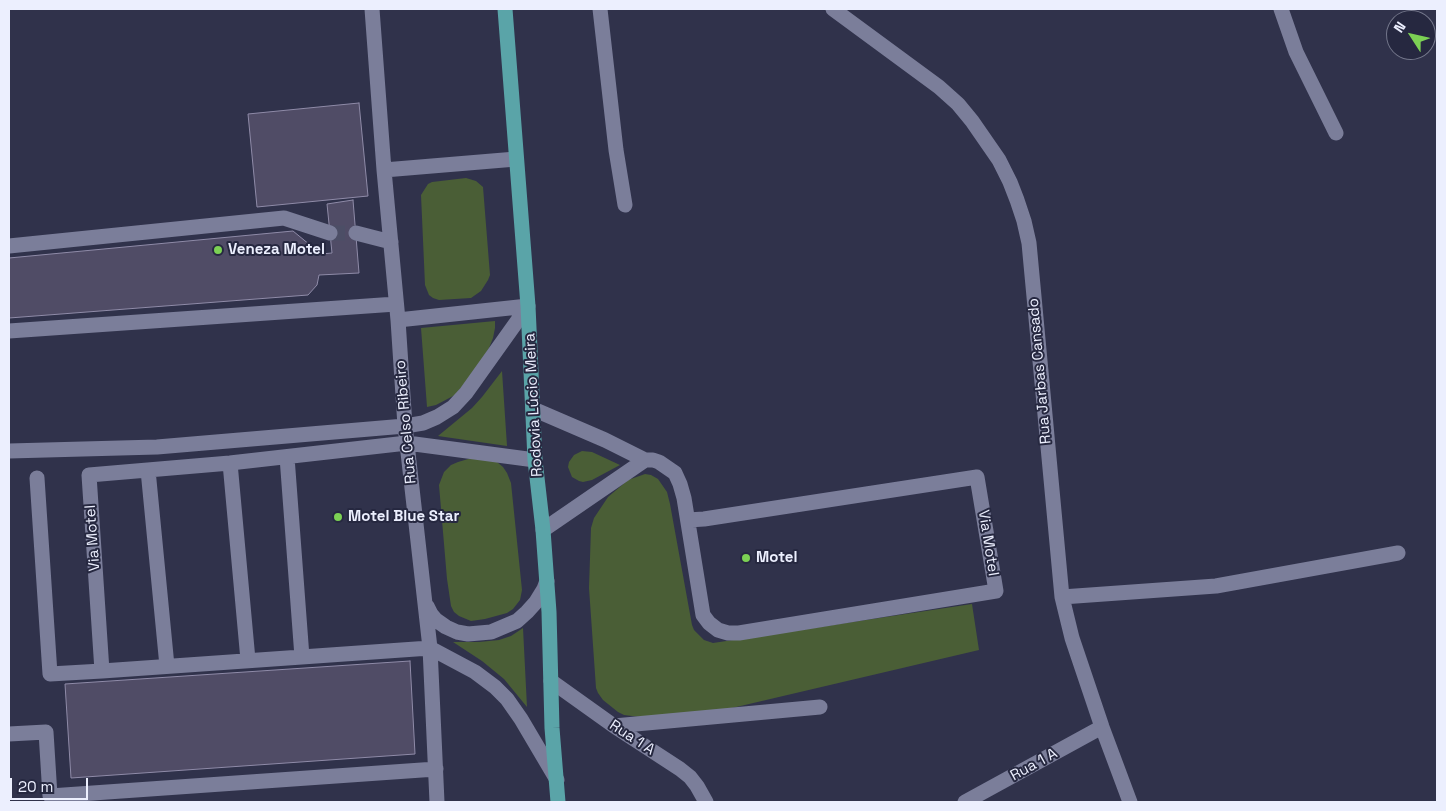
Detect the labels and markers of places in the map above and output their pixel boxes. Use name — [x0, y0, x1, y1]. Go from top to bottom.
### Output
place label: Veneza Motel — [228, 241, 325, 259]
marker: Veneza Motel — [212, 244, 224, 256]
place label: Motel Blue Star — [348, 508, 459, 526]
marker: Motel Blue Star — [332, 511, 344, 523]
place label: Motel — [756, 549, 797, 567]
marker: Motel — [740, 552, 752, 564]

